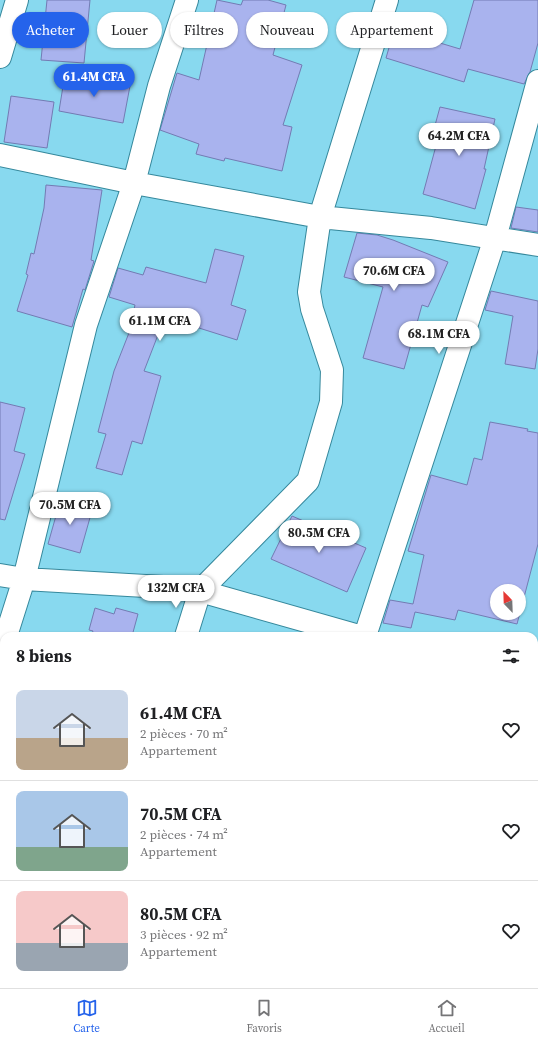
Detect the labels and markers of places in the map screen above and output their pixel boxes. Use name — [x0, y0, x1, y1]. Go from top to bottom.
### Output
pin: 61.4M CFA — [48, 64, 140, 98]
pin: 64.2M CFA — [413, 123, 505, 157]
pin: 70.6M CFA — [348, 258, 440, 292]
pin: 61.1M CFA — [114, 308, 206, 342]
pin: 68.1M CFA — [393, 321, 485, 355]
pin: 70.5M CFA — [24, 492, 116, 526]
pin: 80.5M CFA — [273, 520, 365, 554]
pin: 132M CFA — [135, 575, 217, 609]

